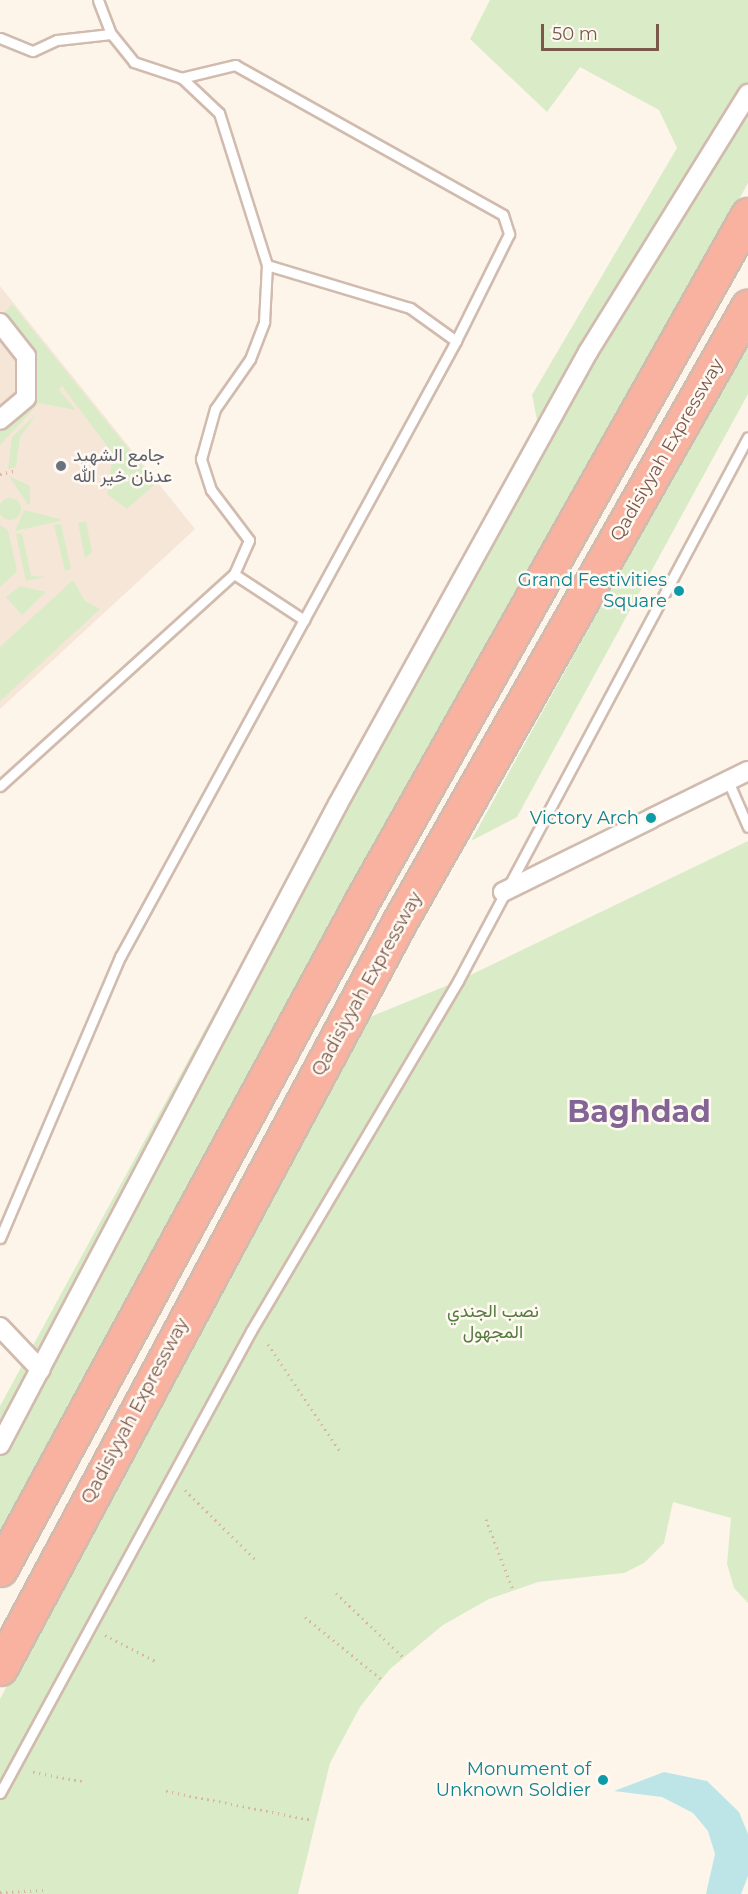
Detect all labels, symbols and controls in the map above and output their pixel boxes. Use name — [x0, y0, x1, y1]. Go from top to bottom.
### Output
scale bar — [544, 12, 662, 50]
text: 50 m — [552, 23, 598, 45]
street label: Qadisiyyah Expressway — [606, 355, 728, 545]
place label: جامع الشهيد عدنان خير الله — [73, 445, 172, 488]
marker: جامع الشهيد عدنان خير الله — [54, 459, 68, 473]
place label: Grand Festivities Square — [518, 570, 667, 612]
marker: Grand Festivities Square — [672, 584, 686, 598]
place label: Victory Arch — [530, 807, 639, 829]
marker: Victory Arch — [644, 811, 658, 825]
street label: Qadisiyyah Expressway — [307, 888, 427, 1080]
district label: Baghdad — [567, 1094, 711, 1130]
park label: نصب الجندي المجهول — [447, 1301, 539, 1344]
street label: Qadisiyyah Expressway — [77, 1314, 193, 1508]
place label: Monument of Unknown Soldier — [436, 1759, 591, 1802]
marker: Monument of Unknown Soldier — [596, 1773, 610, 1787]

